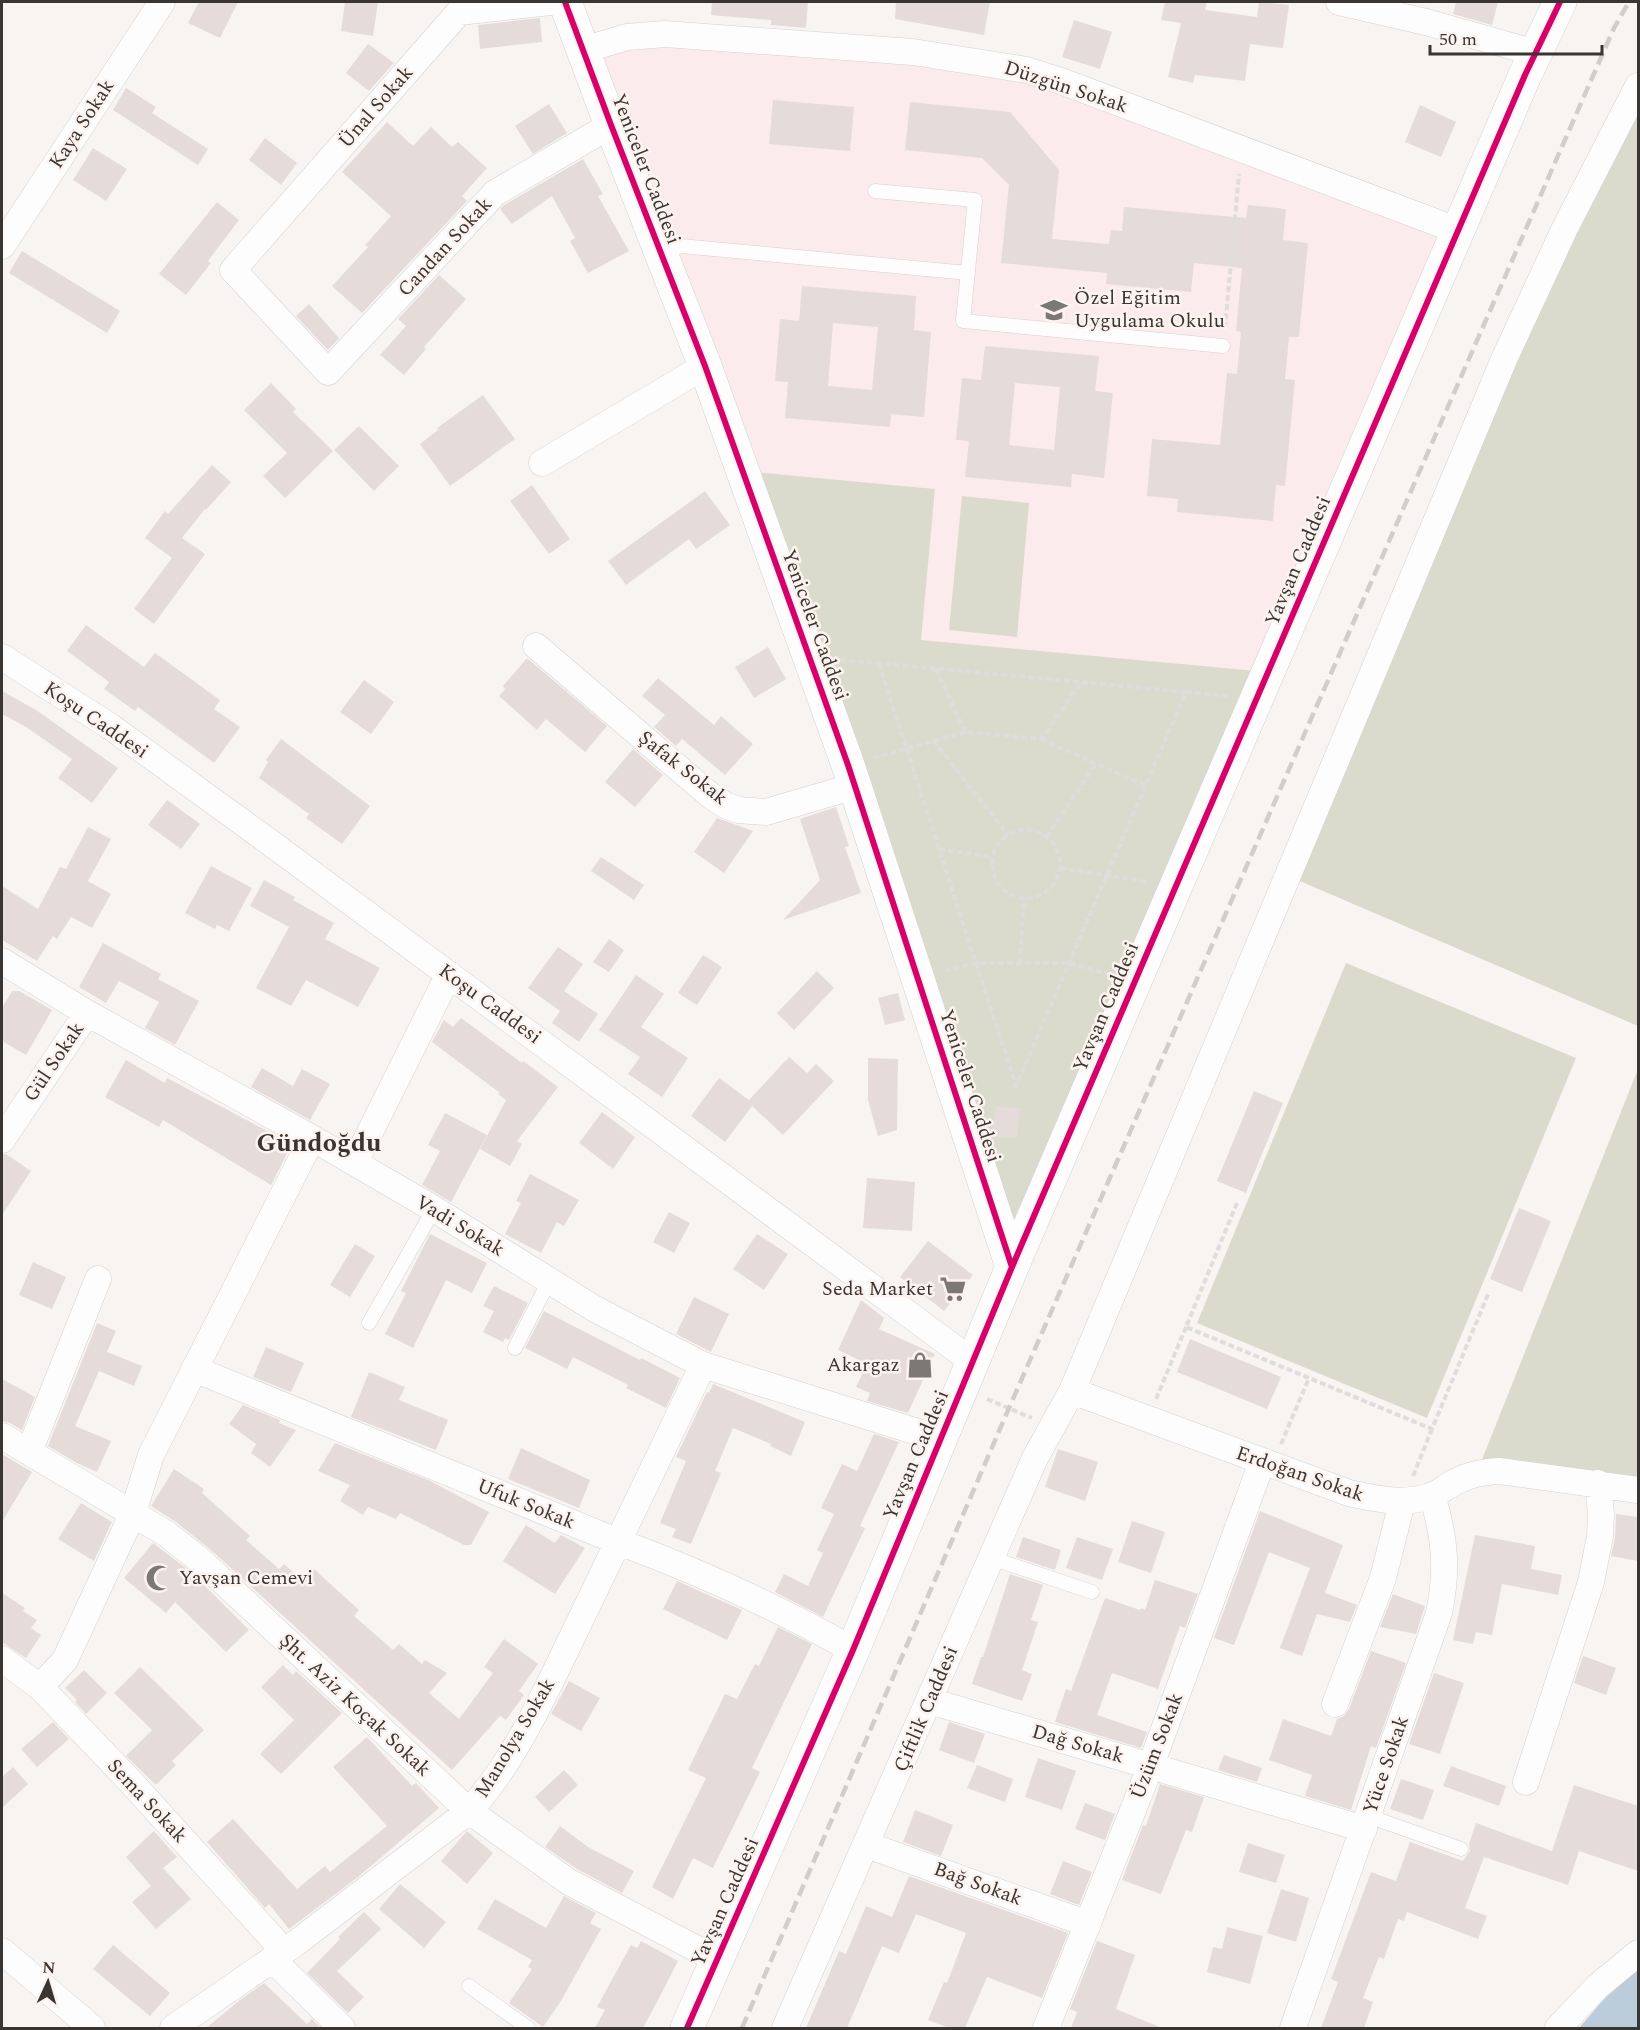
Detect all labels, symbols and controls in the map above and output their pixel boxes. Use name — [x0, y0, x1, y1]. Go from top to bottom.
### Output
scale bar — [1430, 18, 1602, 56]
text: 50 m — [1439, 26, 1477, 53]
street label: Düzgün Sokak — [1000, 53, 1132, 121]
street label: Ünal Sokak — [331, 59, 421, 155]
street label: Kaya Sokak — [42, 73, 122, 175]
street label: Yeniceler Caddesi — [603, 89, 689, 249]
street label: Candan Sokak — [391, 190, 499, 304]
place label: Özel Eğitim Uygulama Okulu — [1074, 283, 1225, 336]
school or university icon: Özel Eğitim Uygulama Okulu — [1039, 295, 1069, 325]
street label: Yavşan Caddesi — [1257, 491, 1339, 631]
street label: Yeniceler Caddesi — [774, 545, 856, 705]
street label: Koşu Caddesi — [38, 674, 154, 766]
street label: Şafak Sokak — [632, 723, 734, 813]
street label: Yavşan Caddesi — [1065, 937, 1147, 1077]
street label: Koşu Caddesi — [432, 956, 548, 1052]
street label: Yeniceler Caddesi — [931, 1006, 1009, 1166]
street label: Gül Sokak — [16, 1016, 92, 1108]
district label: Gündoğdu — [257, 1123, 381, 1163]
street label: Vadi Sokak — [410, 1188, 510, 1264]
place label: Seda Market — [822, 1274, 933, 1304]
supermarket icon: Seda Market — [938, 1274, 968, 1304]
place label: Akargaz — [827, 1350, 900, 1380]
shop icon: Akargaz — [905, 1350, 935, 1380]
street label: Yavşan Caddesi — [875, 1385, 957, 1525]
street label: Erdoğan Sokak — [1232, 1438, 1368, 1510]
street label: Ufuk Sokak — [472, 1471, 580, 1537]
mosque icon: Yavşan Cemevi — [144, 1563, 174, 1593]
place label: Yavşan Cemevi — [179, 1563, 313, 1593]
street label: Şht. Aziz Koçak Sokak — [272, 1626, 438, 1784]
street label: Çiftlik Caddesi — [886, 1641, 966, 1777]
street label: Manolya Sokak — [467, 1672, 563, 1804]
street label: Üzüm Sokak — [1123, 1688, 1191, 1804]
street label: Yüce Sokak — [1355, 1712, 1417, 1818]
street label: Dağ Sokak — [1028, 1717, 1128, 1771]
street label: Sema Sokak — [100, 1752, 194, 1850]
street label: Yavşan Caddesi — [683, 1833, 767, 1971]
street label: Bağ Sokak — [930, 1854, 1026, 1914]
north arrow — [18, 1952, 78, 2012]
text: N — [42, 1956, 56, 1980]

